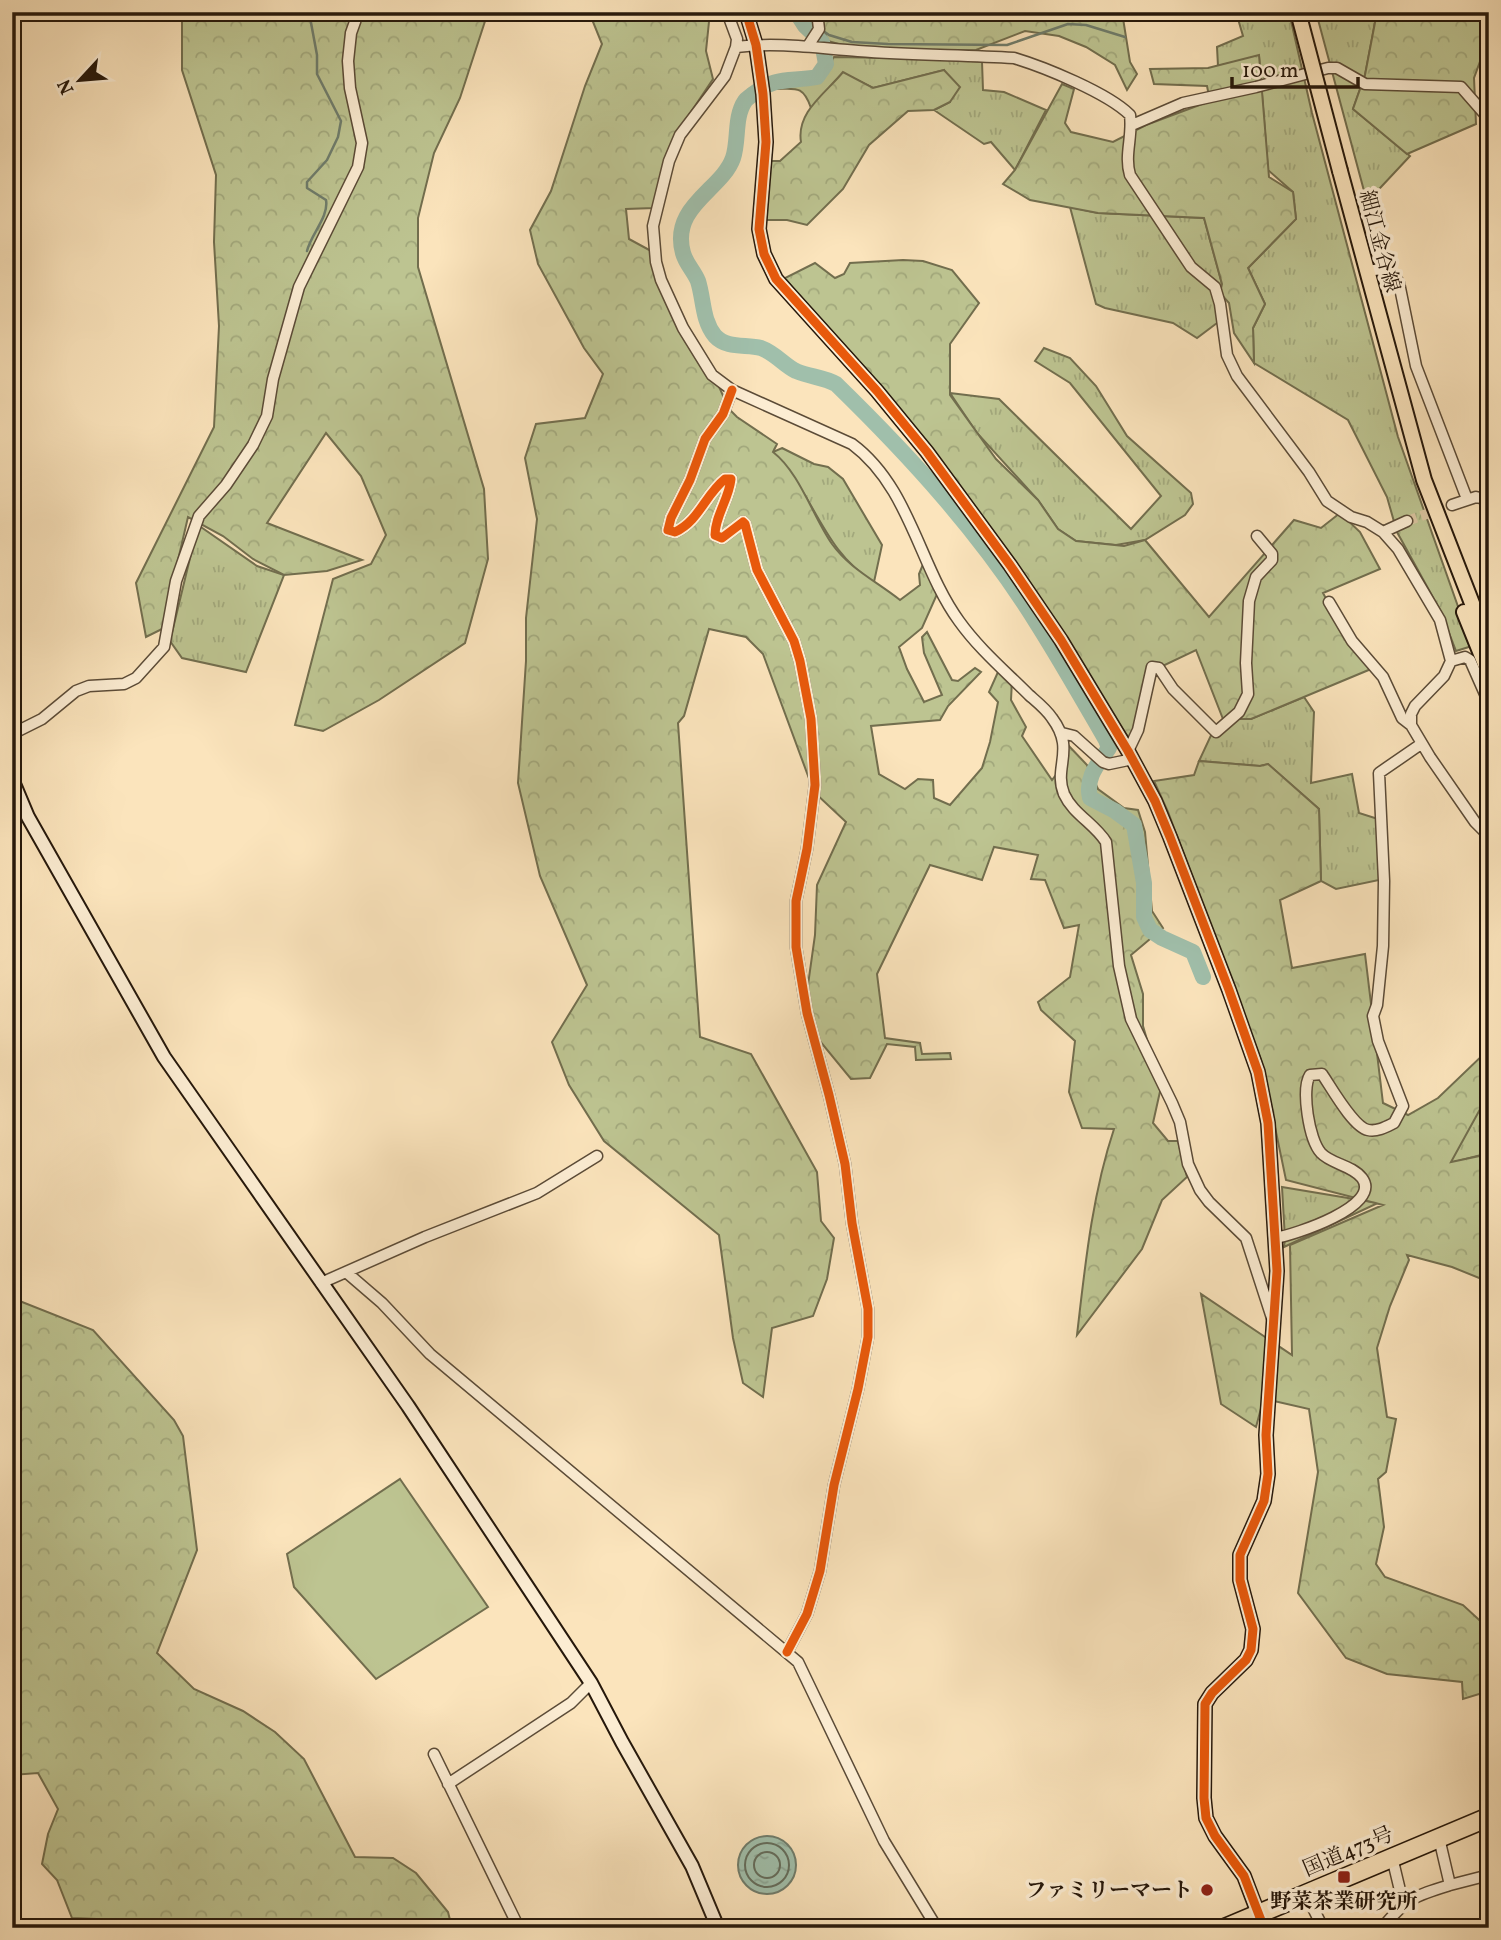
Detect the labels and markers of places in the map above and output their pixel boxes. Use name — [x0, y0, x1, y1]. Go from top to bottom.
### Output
marker: 野菜茶業研究所 — [1336, 1869, 1352, 1885]
place label: ファミリーマート — [1025, 1877, 1193, 1906]
marker: ファミリーマート — [1199, 1882, 1215, 1898]
place label: 野菜茶業研究所 — [1271, 1888, 1418, 1917]

